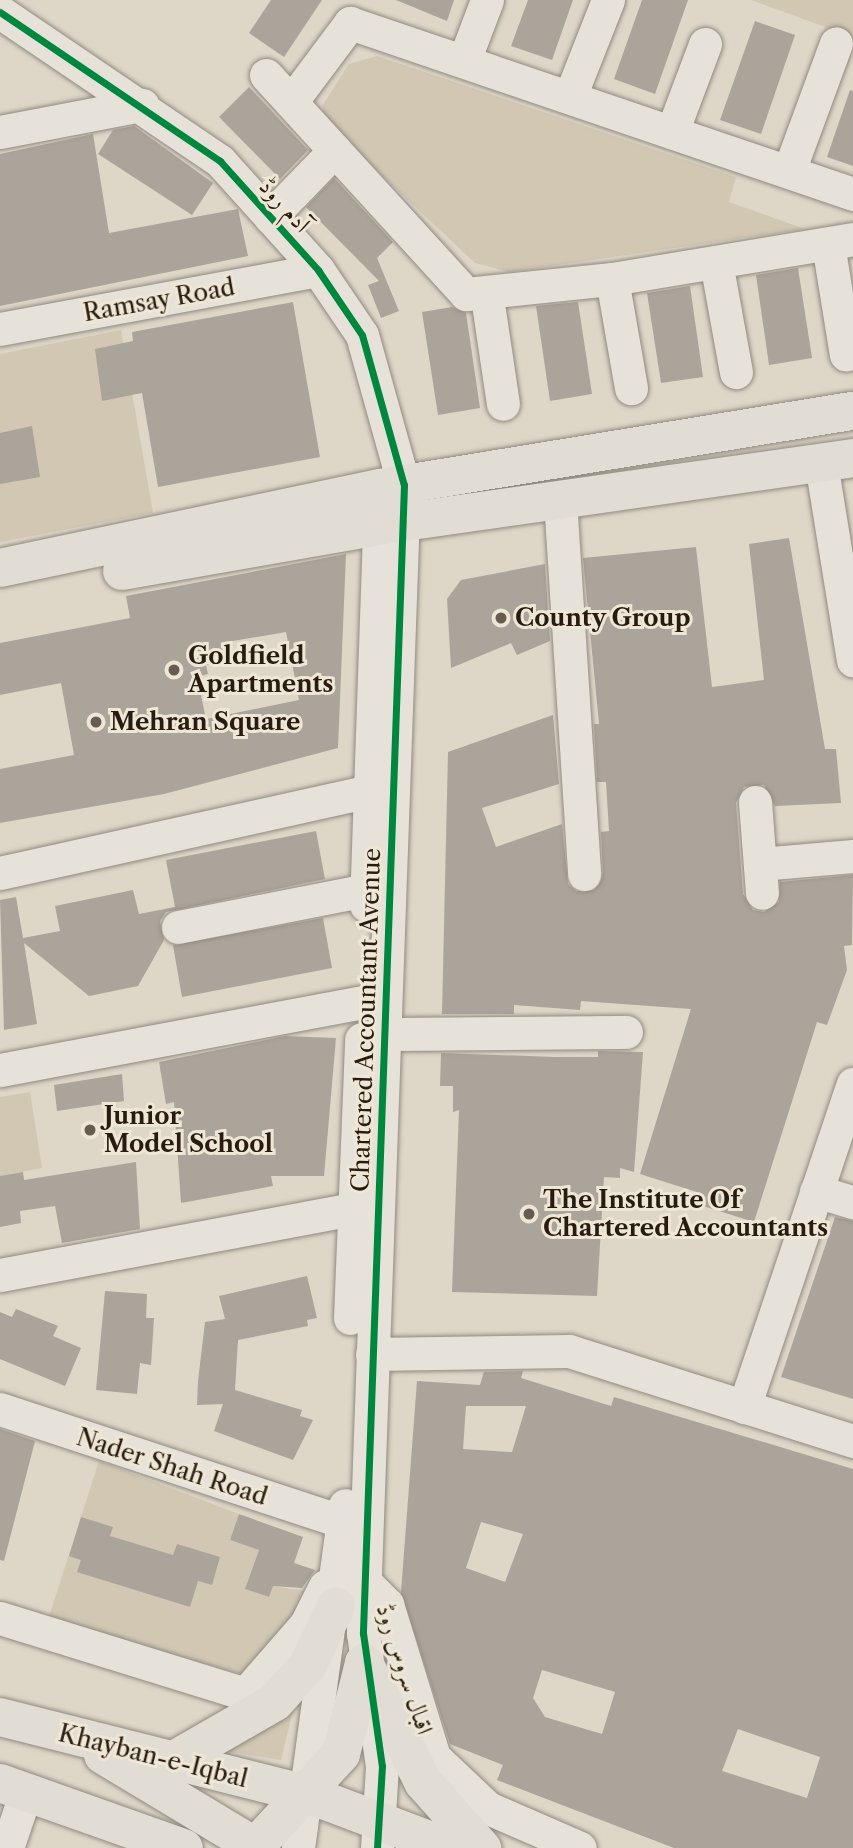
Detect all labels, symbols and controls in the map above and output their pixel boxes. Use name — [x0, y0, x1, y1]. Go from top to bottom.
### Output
street label: آدم روڈ — [253, 172, 317, 238]
street label: Ramsay Road — [81, 272, 237, 328]
place label: County Group — [515, 604, 691, 632]
marker: County Group — [493, 610, 509, 626]
place label: Goldfield Apartments — [188, 642, 333, 698]
marker: Goldfield Apartments — [166, 662, 182, 678]
place label: Mehran Square — [110, 708, 300, 736]
marker: Mehran Square — [88, 714, 104, 730]
street label: Chartered Accountant Avenue — [346, 847, 386, 1193]
place label: Junior Model School — [104, 1102, 273, 1158]
marker: Junior Model School — [82, 1122, 98, 1138]
place label: The Institute Of Chartered Accountants — [543, 1186, 829, 1242]
marker: The Institute Of Chartered Accountants — [521, 1206, 537, 1222]
street label: Nader Shah Road — [73, 1423, 271, 1511]
street label: اقبال سروس روڈ — [370, 1600, 440, 1738]
street label: Khayban-e-Iqbal — [56, 1719, 250, 1793]

